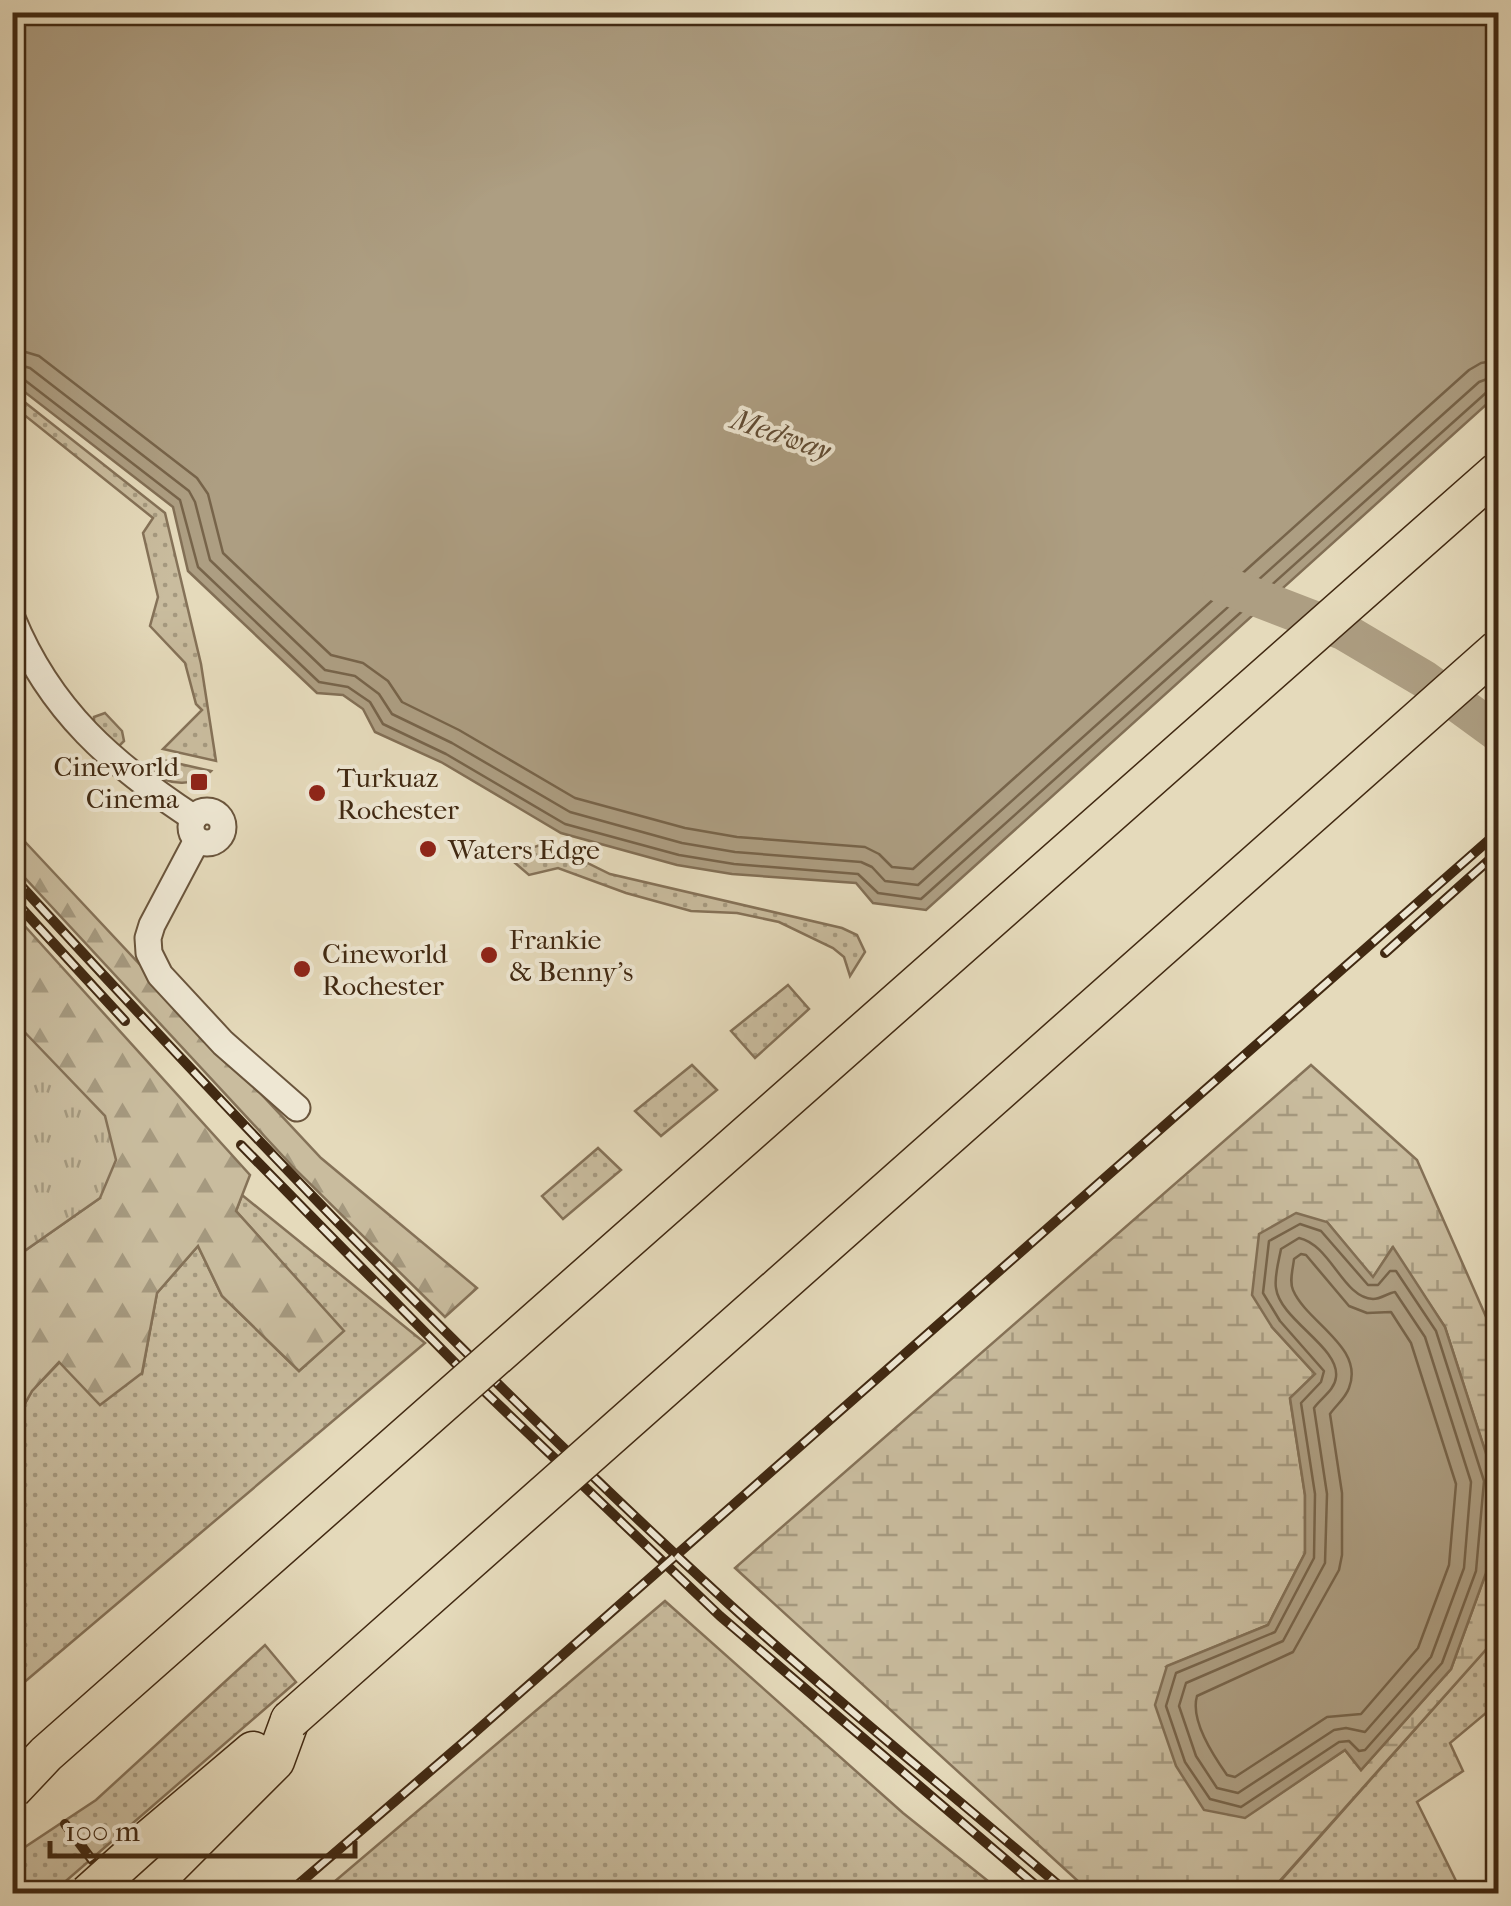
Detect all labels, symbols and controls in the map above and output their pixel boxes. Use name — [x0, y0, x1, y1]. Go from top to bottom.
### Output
water label: Medway — [725, 401, 836, 469]
place label: Cineworld Cinema — [54, 750, 180, 815]
place label: Turkuaz Rochester — [337, 761, 459, 826]
marker: Cineworld Cinema — [188, 771, 210, 793]
marker: Turkuaz Rochester — [306, 782, 328, 804]
place label: Waters Edge — [447, 833, 600, 866]
marker: Waters Edge — [417, 838, 439, 860]
place label: Frankie & Benny's — [509, 923, 633, 988]
place label: Cineworld Rochester — [322, 937, 448, 1002]
marker: Frankie & Benny's — [478, 944, 500, 966]
marker: Cineworld Rochester — [291, 958, 313, 980]
scale bar — [50, 1796, 355, 1858]
text: 100 m — [65, 1814, 140, 1849]

